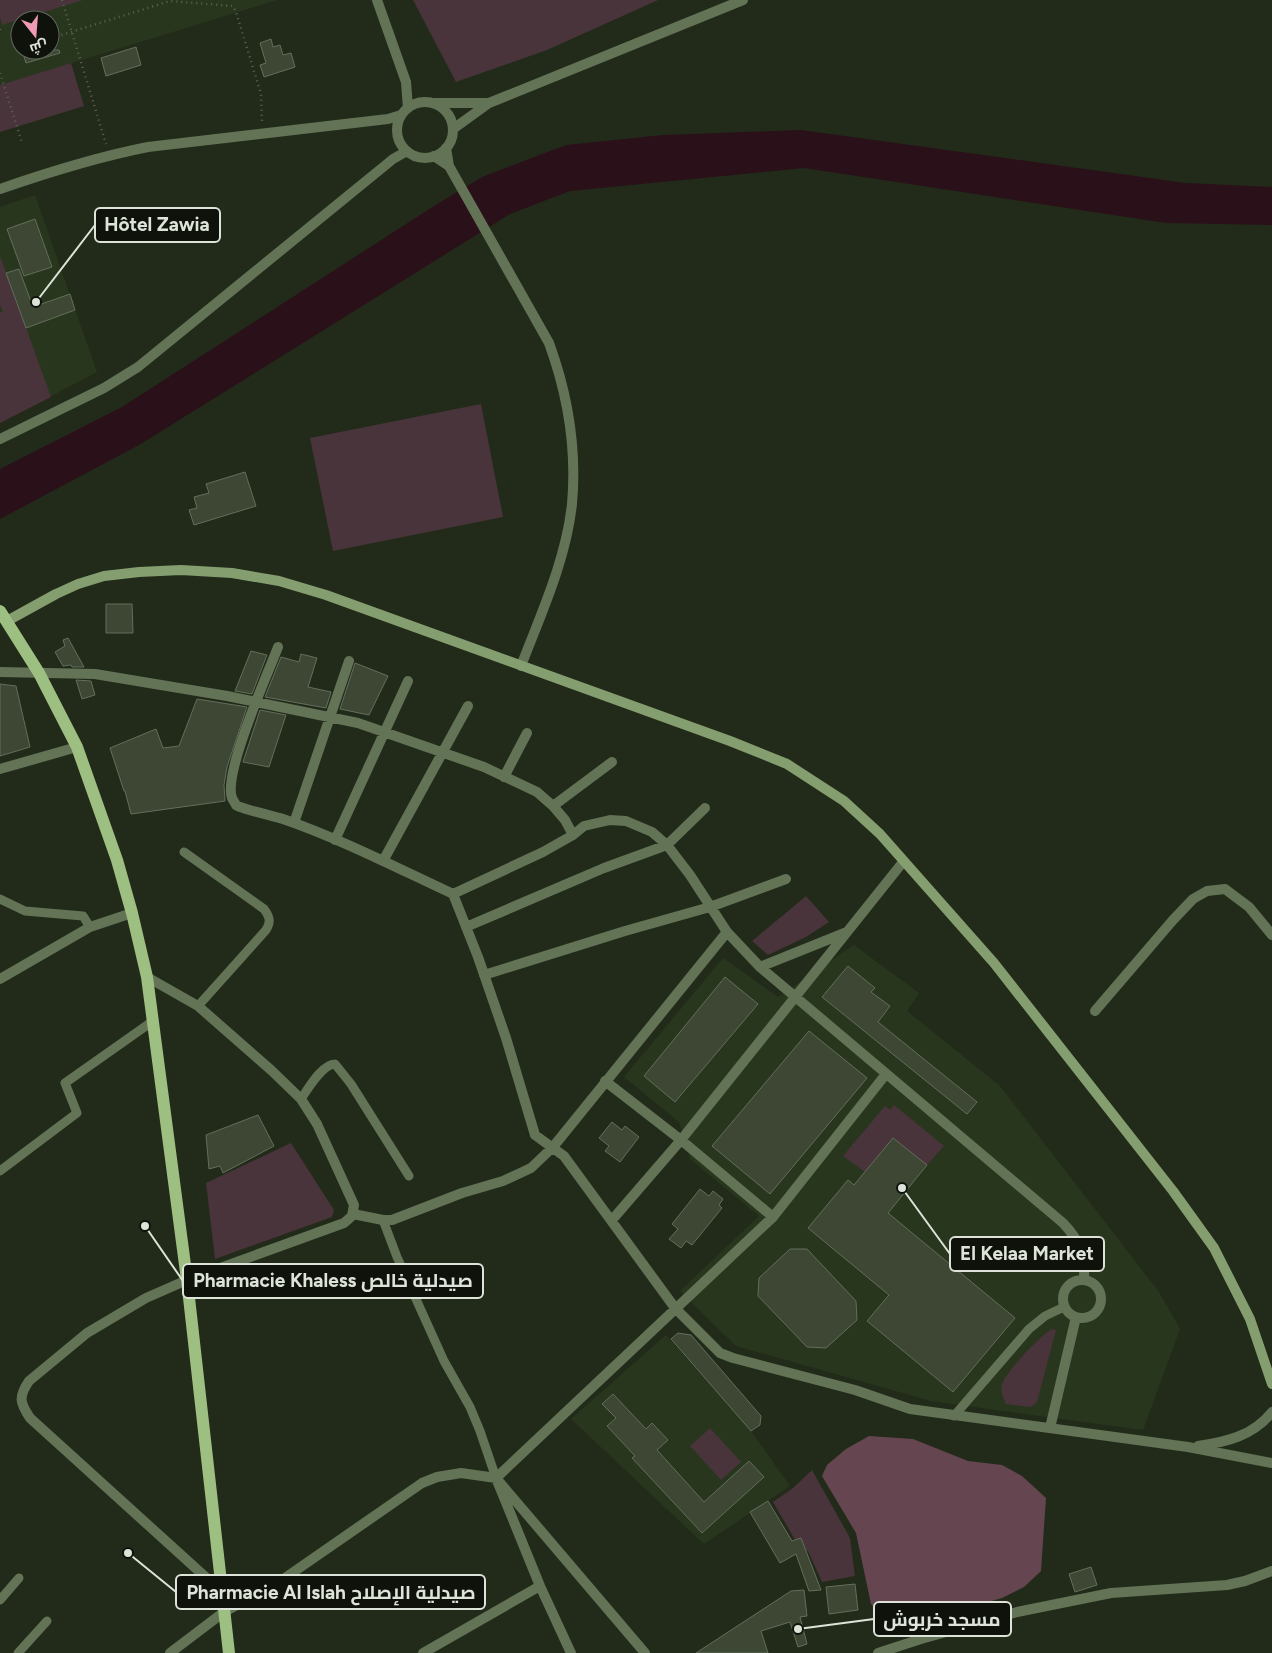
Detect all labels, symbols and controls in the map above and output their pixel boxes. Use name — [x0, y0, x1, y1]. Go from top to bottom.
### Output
north arrow — [10, 10, 60, 60]
text: ش — [28, 36, 50, 58]
callout: Hôtel Zawia — [95, 208, 220, 242]
text: Hôtel Zawia — [104, 213, 210, 236]
callout: El Kelaa Market — [950, 1237, 1104, 1271]
text: El Kelaa Market — [960, 1242, 1094, 1265]
callout: Pharmacie Khaless صيدلية خالص — [183, 1264, 483, 1298]
text: Pharmacie Khaless صيدلية خالص — [193, 1269, 473, 1292]
callout: Pharmacie Al Islah صيدلية الإصلاح — [176, 1575, 485, 1609]
text: Pharmacie Al Islah صيدلية الإصلاح — [186, 1581, 476, 1606]
callout: مسجد خربوش — [874, 1602, 1011, 1636]
text: مسجد خربوش — [883, 1608, 1001, 1631]

